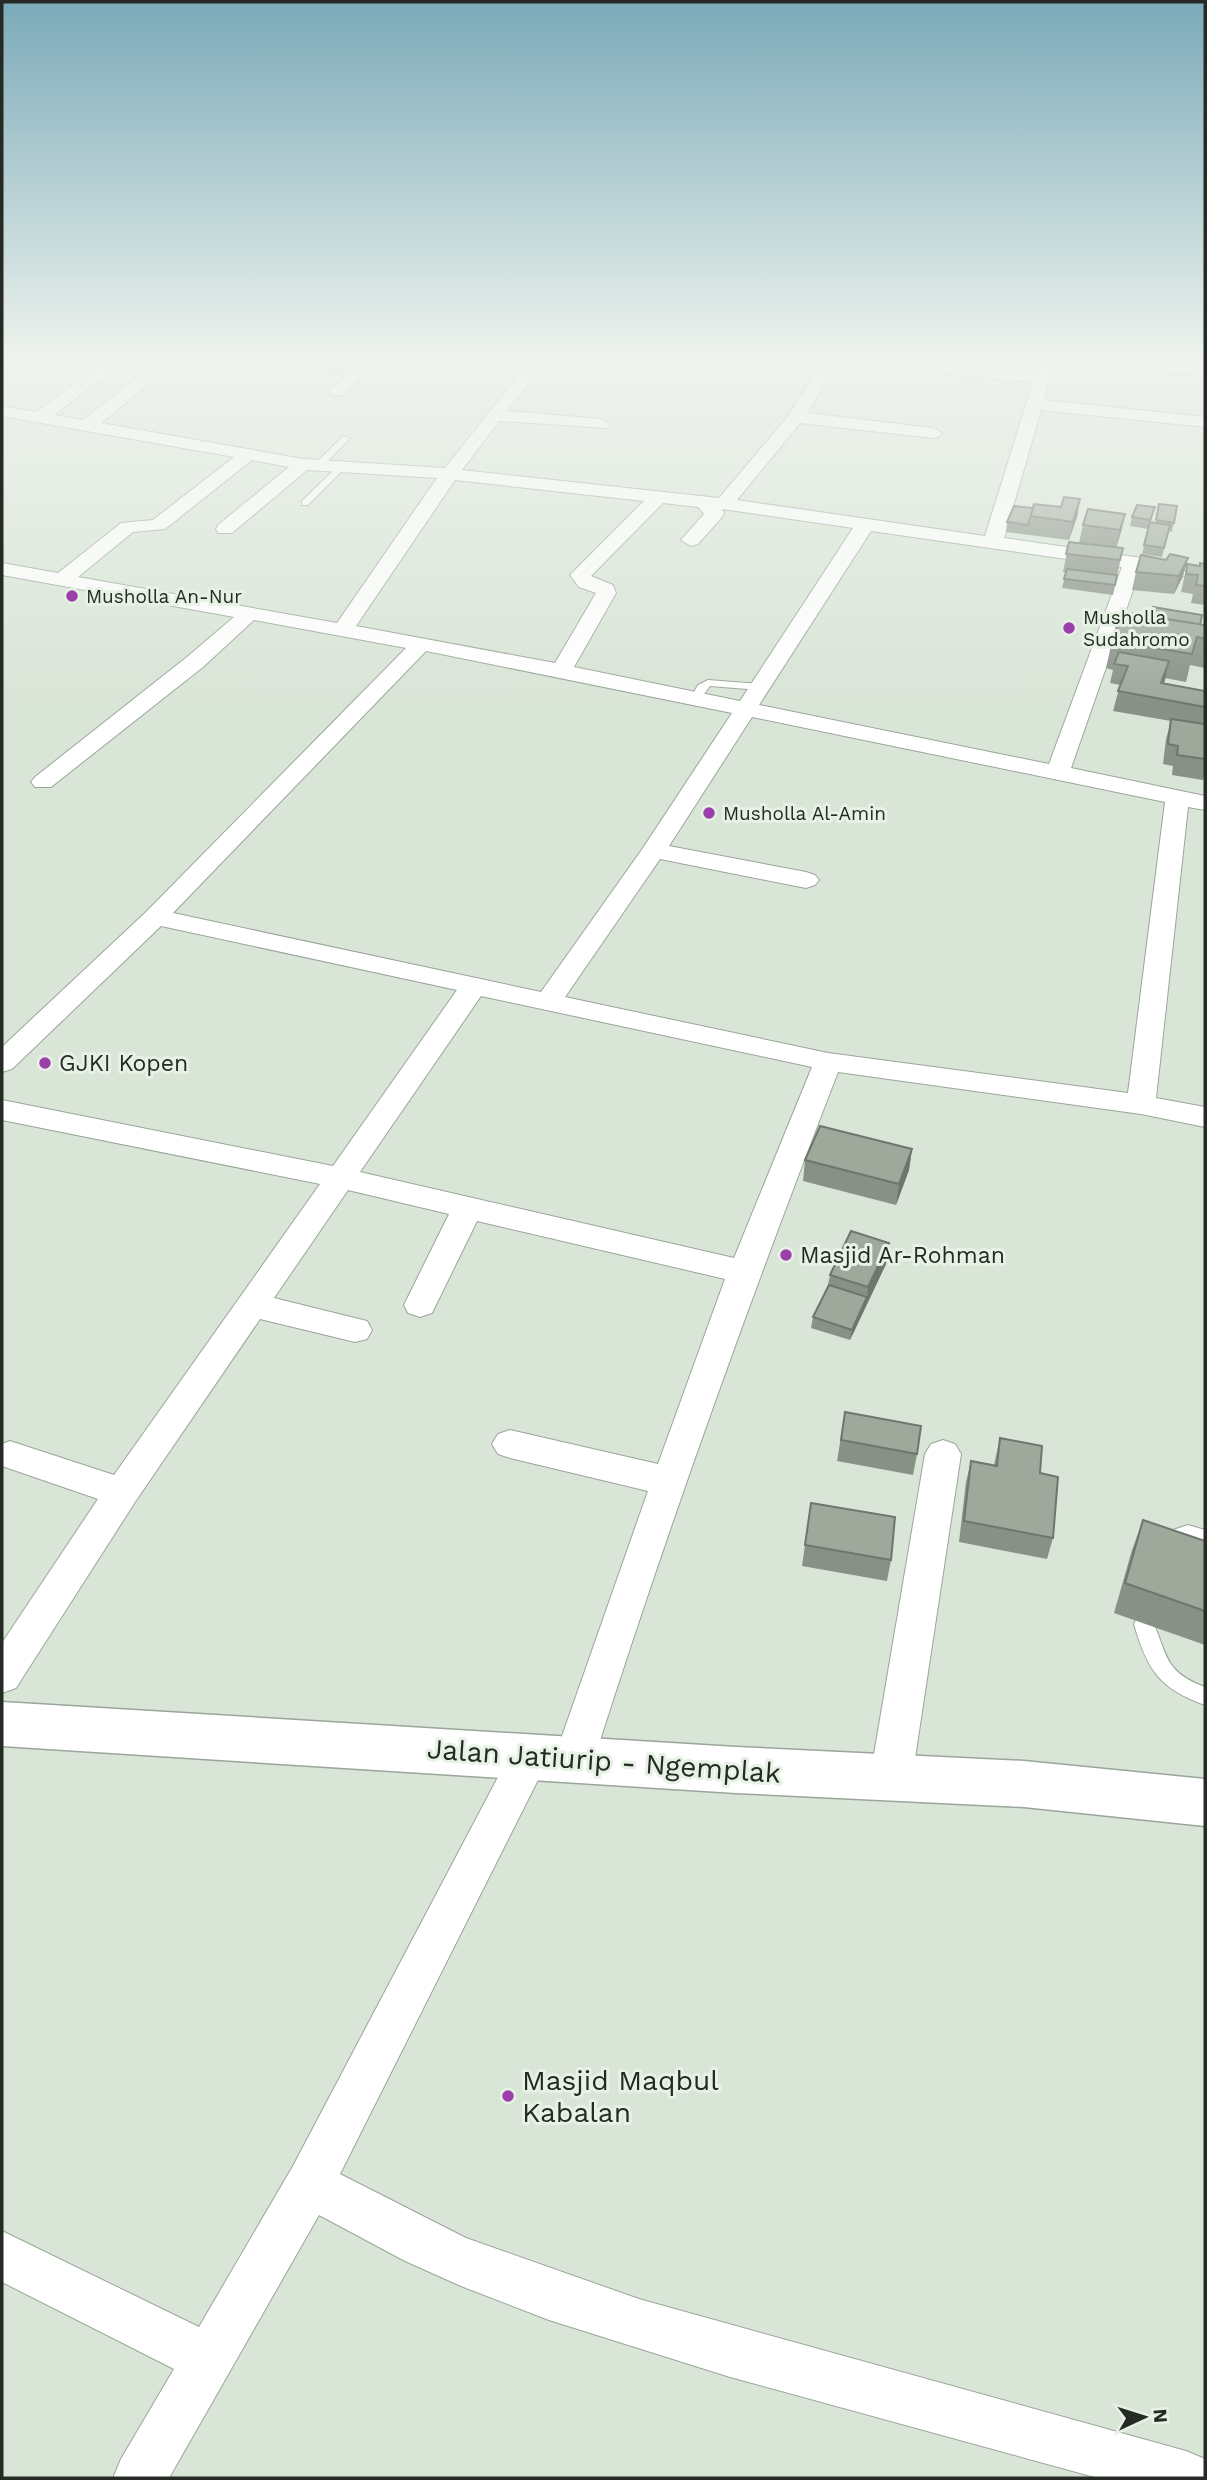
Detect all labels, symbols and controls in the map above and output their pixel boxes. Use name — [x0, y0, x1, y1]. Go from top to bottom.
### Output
place label: Musholla An-Nur — [86, 585, 242, 608]
marker: Musholla An-Nur — [64, 588, 80, 604]
place label: Musholla Sudahromo — [1083, 606, 1190, 651]
marker: Musholla Sudahromo — [1061, 620, 1077, 636]
place label: Musholla Al-Amin — [723, 802, 886, 825]
marker: Musholla Al-Amin — [701, 805, 717, 821]
place label: GJKI Kopen — [59, 1050, 188, 1077]
marker: GJKI Kopen — [37, 1055, 53, 1071]
place label: Masjid Ar-Rohman — [800, 1242, 1005, 1269]
marker: Masjid Ar-Rohman — [778, 1247, 794, 1263]
street label: Jalan Jatiurip - Ngemplak — [426, 1732, 782, 1790]
place label: Masjid Maqbul Kabalan — [522, 2064, 719, 2129]
marker: Masjid Maqbul Kabalan — [500, 2088, 516, 2104]
north arrow — [1109, 2382, 1179, 2452]
text: N — [1148, 2408, 1172, 2424]

